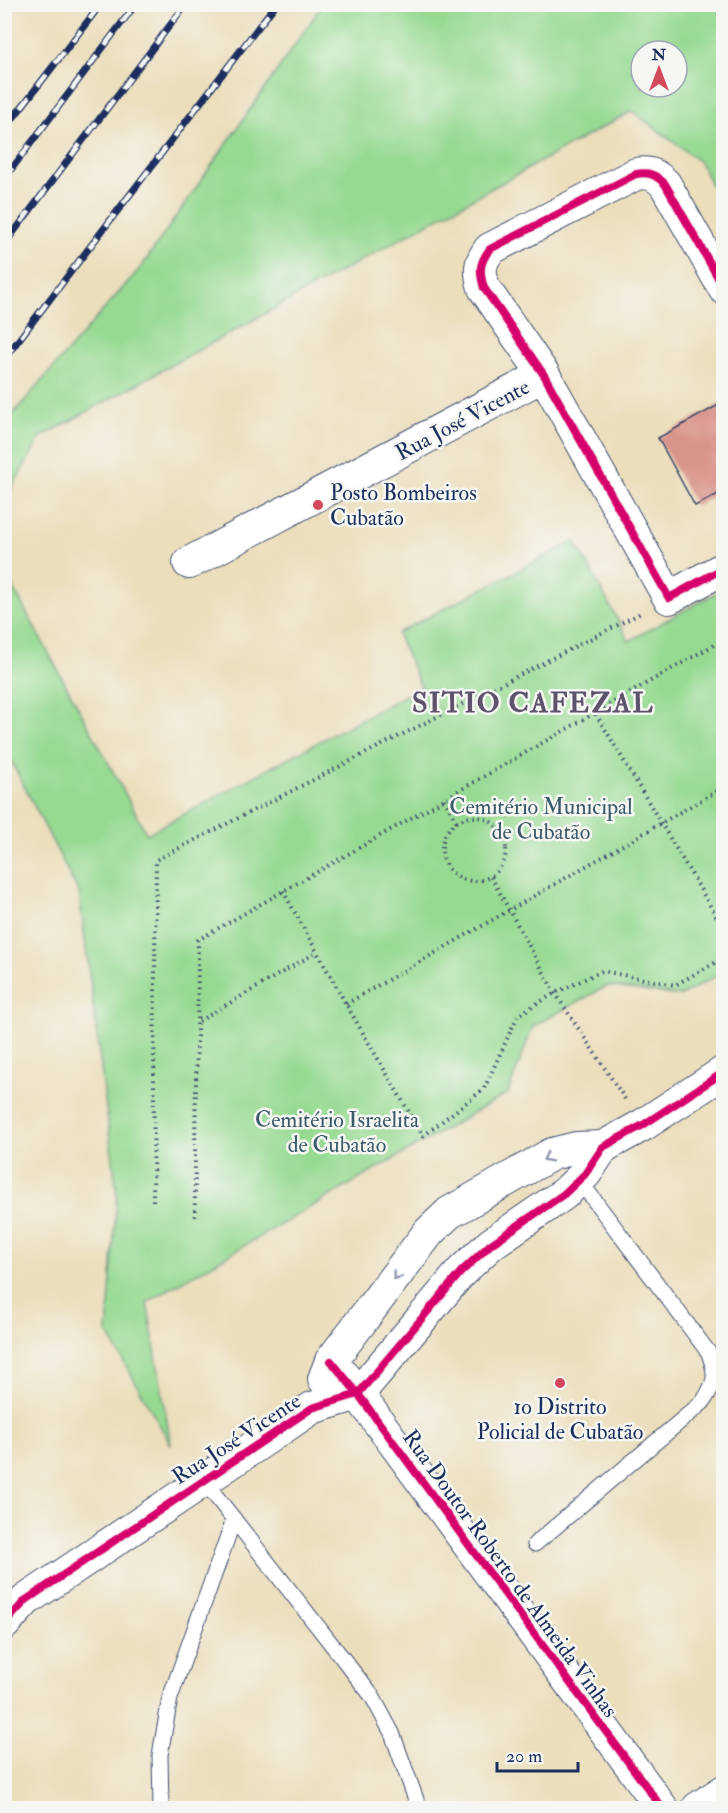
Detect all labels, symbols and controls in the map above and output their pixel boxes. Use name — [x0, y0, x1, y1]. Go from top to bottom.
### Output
north arrow — [629, 39, 689, 99]
text: N — [651, 45, 667, 65]
street label: Rua José Vicente — [391, 373, 534, 467]
place label: Posto Bombeiros Cubatão — [330, 479, 477, 532]
marker: Posto Bombeiros Cubatão — [311, 498, 325, 512]
district label: SITIO CAFEZAL — [412, 686, 654, 721]
park label: Cemitério Municipal de Cubatão — [449, 793, 633, 846]
park label: Cemitério Israelita de Cubatão — [255, 1106, 420, 1159]
one-way arrow — [542, 1150, 553, 1162]
one-way arrow — [392, 1269, 403, 1280]
marker: 1o Distrito Policial de Cubatão — [553, 1376, 567, 1390]
street label: Rua José Vicente — [167, 1387, 306, 1491]
place label: 1o Distrito Policial de Cubatão — [477, 1393, 643, 1446]
street label: Rua Doutor Roberto de Almeida Vinhas — [396, 1424, 624, 1723]
scale bar — [497, 1735, 578, 1773]
text: 20 m — [506, 1745, 542, 1768]

